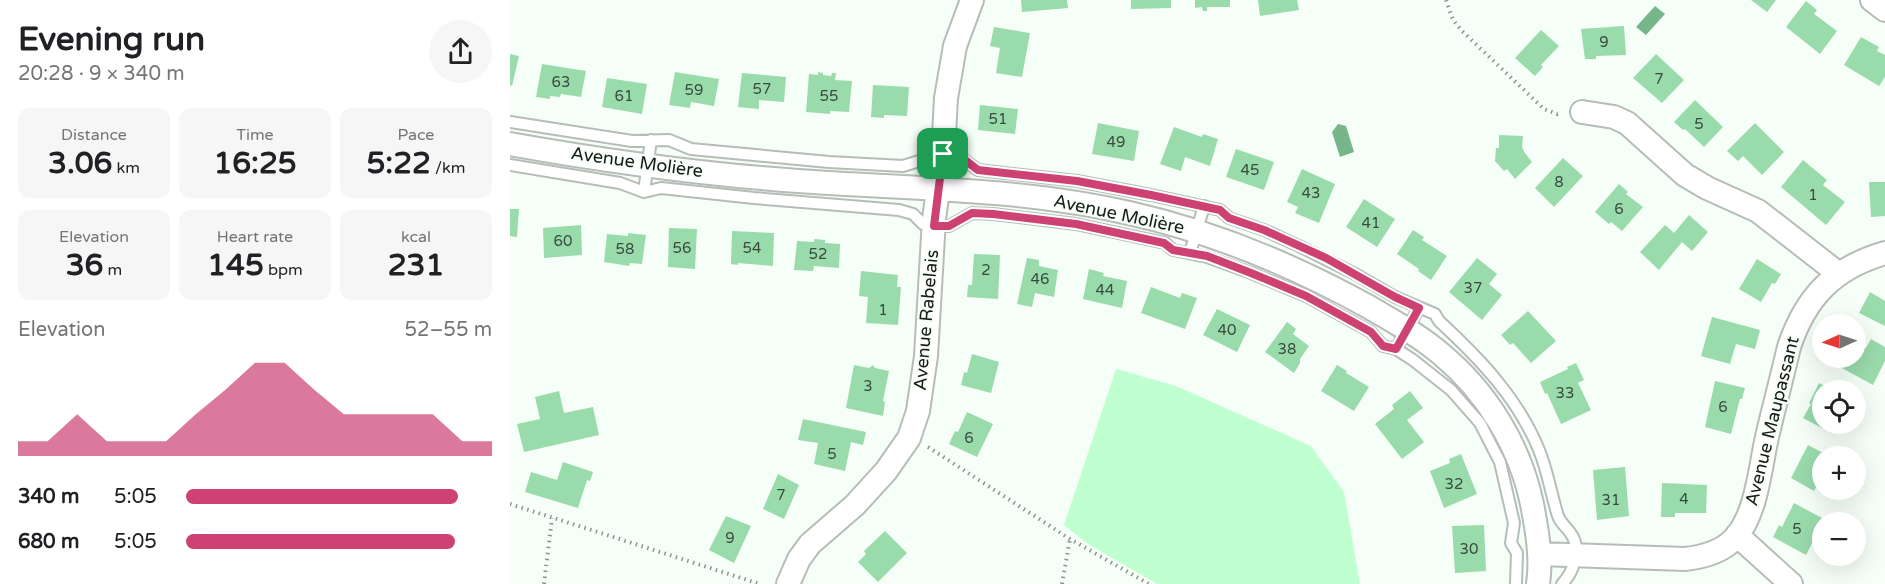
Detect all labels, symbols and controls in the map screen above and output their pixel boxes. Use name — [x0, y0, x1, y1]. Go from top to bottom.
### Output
text: Evening run — [18, 20, 205, 59]
button: share — [429, 20, 492, 83]
house number: 9 — [1599, 33, 1609, 51]
text: 20:28 · 9 × 340 m — [18, 62, 185, 86]
house number: 7 — [1654, 70, 1664, 88]
house number: 63 — [552, 73, 570, 91]
house number: 57 — [753, 80, 771, 98]
house number: 59 — [685, 81, 703, 99]
house number: 61 — [615, 87, 633, 105]
house number: 55 — [820, 87, 838, 105]
house number: 51 — [989, 110, 1007, 128]
house number: 5 — [1694, 115, 1704, 133]
text: Distance — [61, 125, 127, 145]
text: Time — [236, 125, 274, 145]
text: Pace — [398, 125, 434, 145]
pin — [917, 128, 968, 179]
house number: 49 — [1107, 133, 1125, 151]
icon: arrive — [926, 137, 959, 170]
street label: Avenue Molière — [570, 142, 704, 182]
text: 3.06 — [48, 145, 112, 182]
text: 16:25 — [213, 145, 297, 182]
text: 5:22 — [367, 145, 431, 182]
text: km — [112, 158, 140, 178]
text: /km — [431, 158, 465, 178]
house number: 45 — [1241, 161, 1259, 179]
house number: 8 — [1554, 173, 1564, 191]
house number: 43 — [1302, 184, 1320, 202]
house number: 1 — [1808, 186, 1818, 204]
street label: Avenue Molière — [1052, 189, 1186, 239]
house number: 6 — [1614, 200, 1624, 218]
house number: 41 — [1362, 214, 1380, 232]
text: Elevation — [59, 227, 129, 247]
text: Heart rate — [217, 227, 293, 247]
text: kcal — [401, 227, 431, 247]
house number: 60 — [554, 232, 572, 250]
house number: 56 — [673, 239, 691, 257]
house number: 54 — [743, 239, 761, 257]
house number: 58 — [616, 240, 634, 258]
house number: 52 — [809, 245, 827, 263]
text: 36 — [66, 247, 103, 284]
text: 145 — [207, 247, 264, 284]
text: 231 — [388, 247, 444, 284]
street label: Avenue Rabelais — [909, 249, 943, 391]
text: m — [103, 260, 122, 280]
text: bpm — [264, 260, 303, 280]
house number: 2 — [981, 261, 991, 279]
house number: 46 — [1031, 270, 1049, 288]
house number: 37 — [1464, 279, 1482, 297]
house number: 44 — [1096, 281, 1114, 299]
house number: 1 — [878, 301, 888, 319]
north arrow — [1812, 314, 1866, 368]
map controls — [1812, 314, 1866, 566]
text: Elevation — [18, 318, 105, 342]
text: 52–55 m — [405, 318, 492, 342]
house number: 40 — [1218, 321, 1236, 339]
street label: Avenue Maupassant — [1740, 334, 1804, 508]
house number: 38 — [1278, 340, 1296, 358]
house number: 3 — [863, 377, 873, 395]
button: locate — [1812, 380, 1866, 434]
house number: 33 — [1556, 384, 1574, 402]
house number: 6 — [1718, 398, 1728, 416]
house number: 6 — [964, 429, 974, 447]
house number: 5 — [827, 445, 837, 463]
button: + — [1812, 446, 1866, 500]
house number: 32 — [1445, 475, 1463, 493]
text: 340 m — [18, 485, 79, 509]
text: 5:05 — [114, 485, 157, 509]
house number: 7 — [776, 486, 786, 504]
house number: 4 — [1679, 490, 1689, 508]
house number: 31 — [1602, 491, 1620, 509]
button: − — [1812, 512, 1866, 566]
house number: 5 — [1792, 520, 1802, 538]
house number: 9 — [725, 529, 735, 547]
text: 680 m — [18, 530, 79, 554]
text: 5:05 — [114, 530, 157, 554]
house number: 30 — [1460, 540, 1478, 558]

